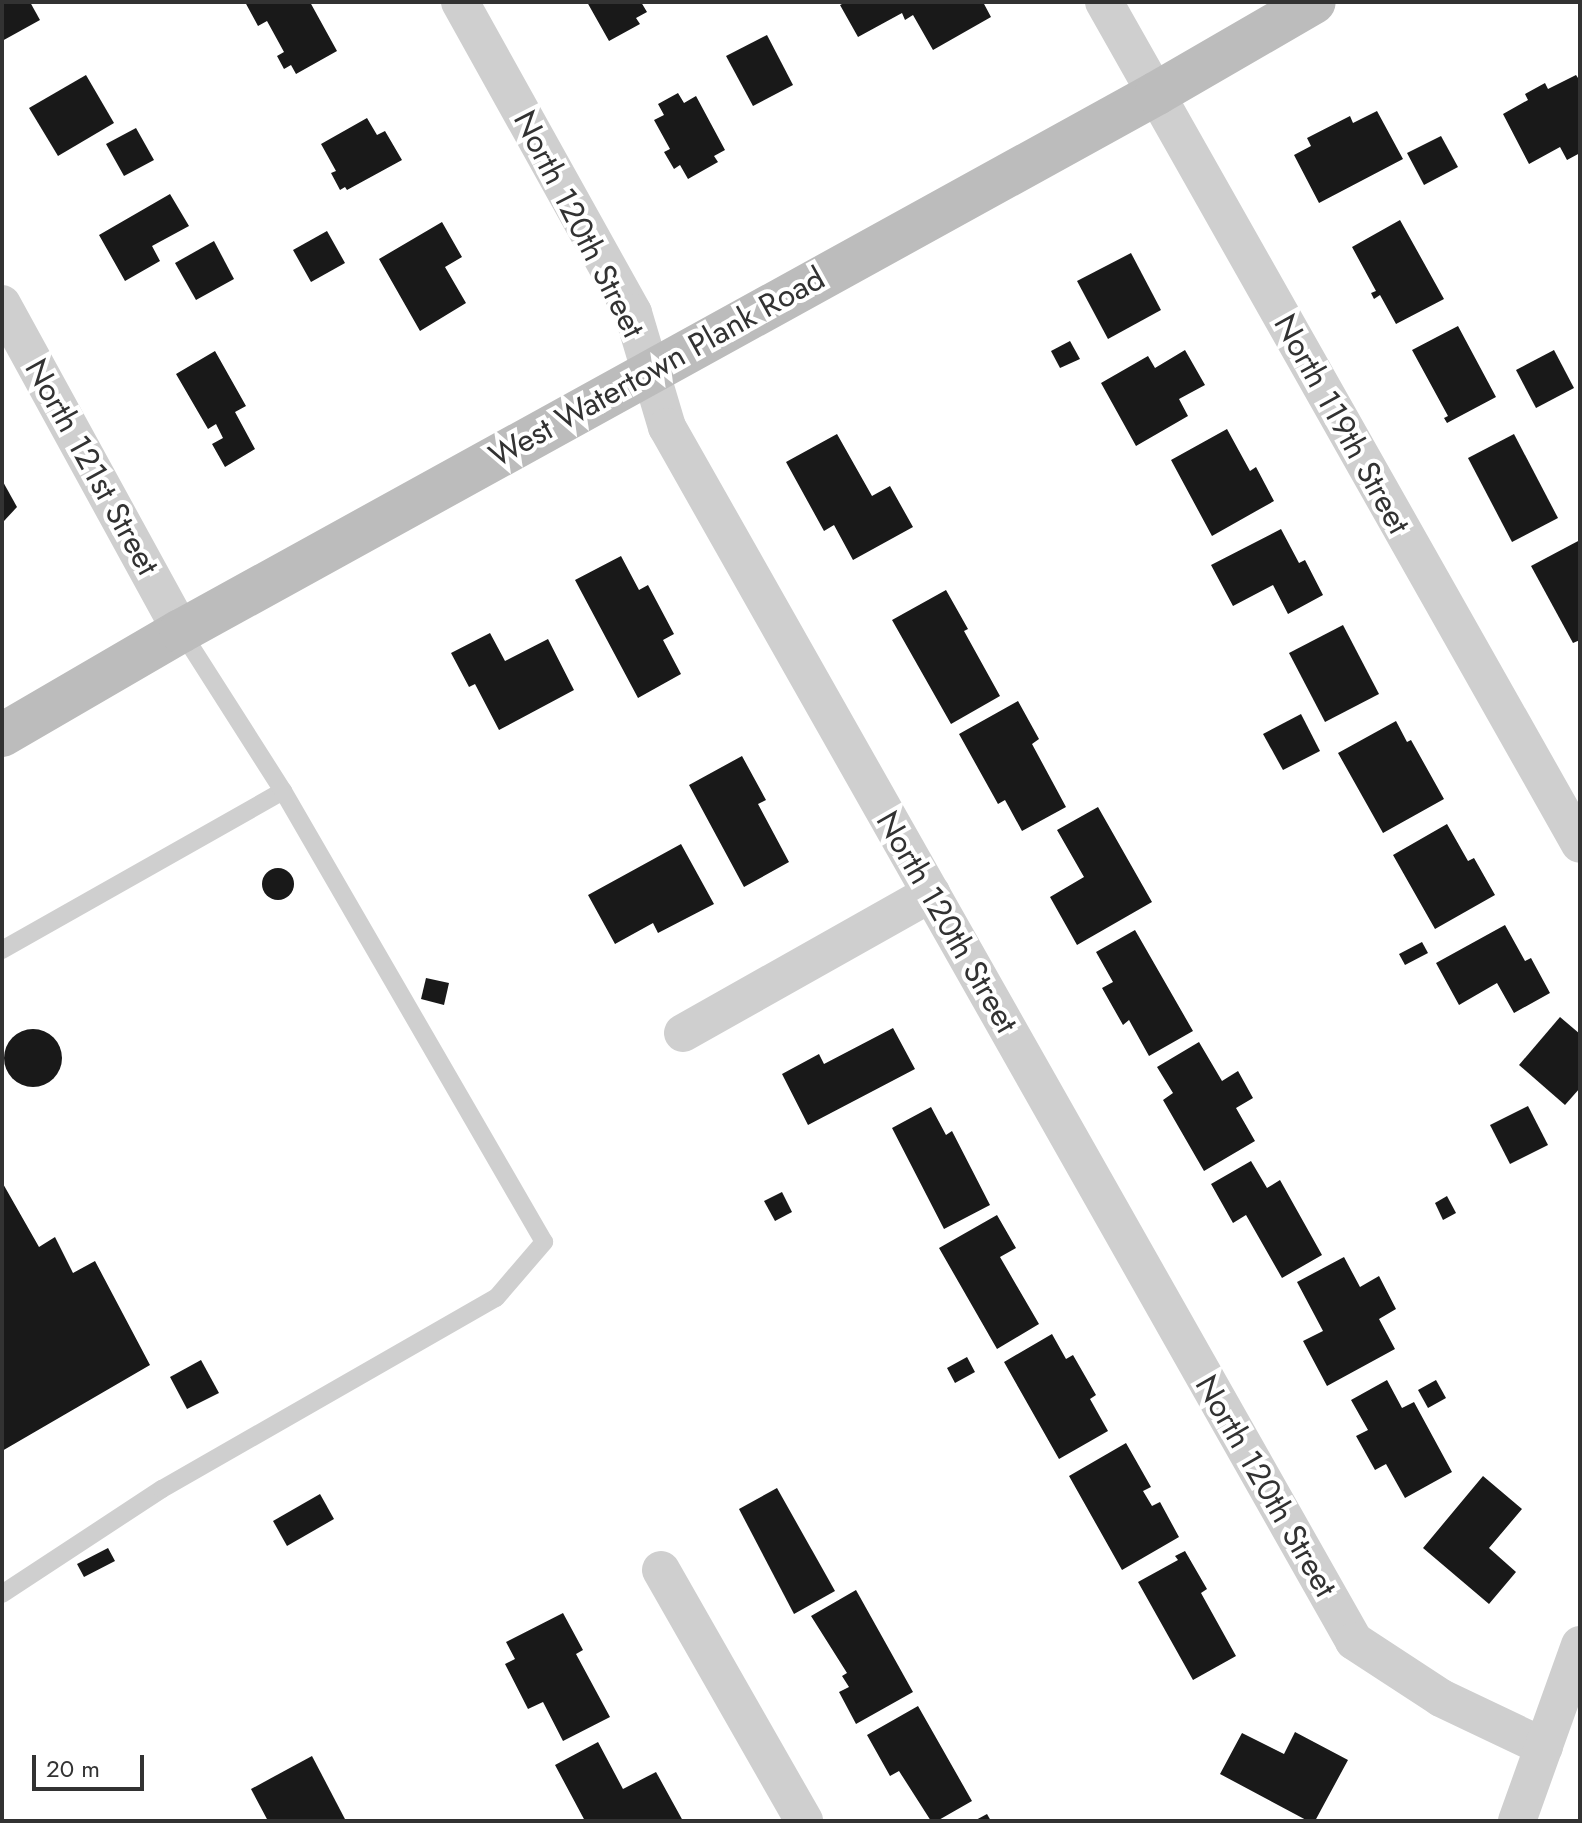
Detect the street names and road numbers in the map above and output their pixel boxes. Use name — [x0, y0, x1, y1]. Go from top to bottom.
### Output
street label: North 120th Street — [505, 104, 653, 344]
street label: West Watertown Plank Road — [483, 259, 831, 475]
street label: North 119th Street — [1266, 308, 1418, 540]
street label: North 121st Street — [17, 352, 167, 582]
street label: North 120th Street — [868, 804, 1026, 1040]
street label: North 120th Street — [1187, 1368, 1345, 1604]

